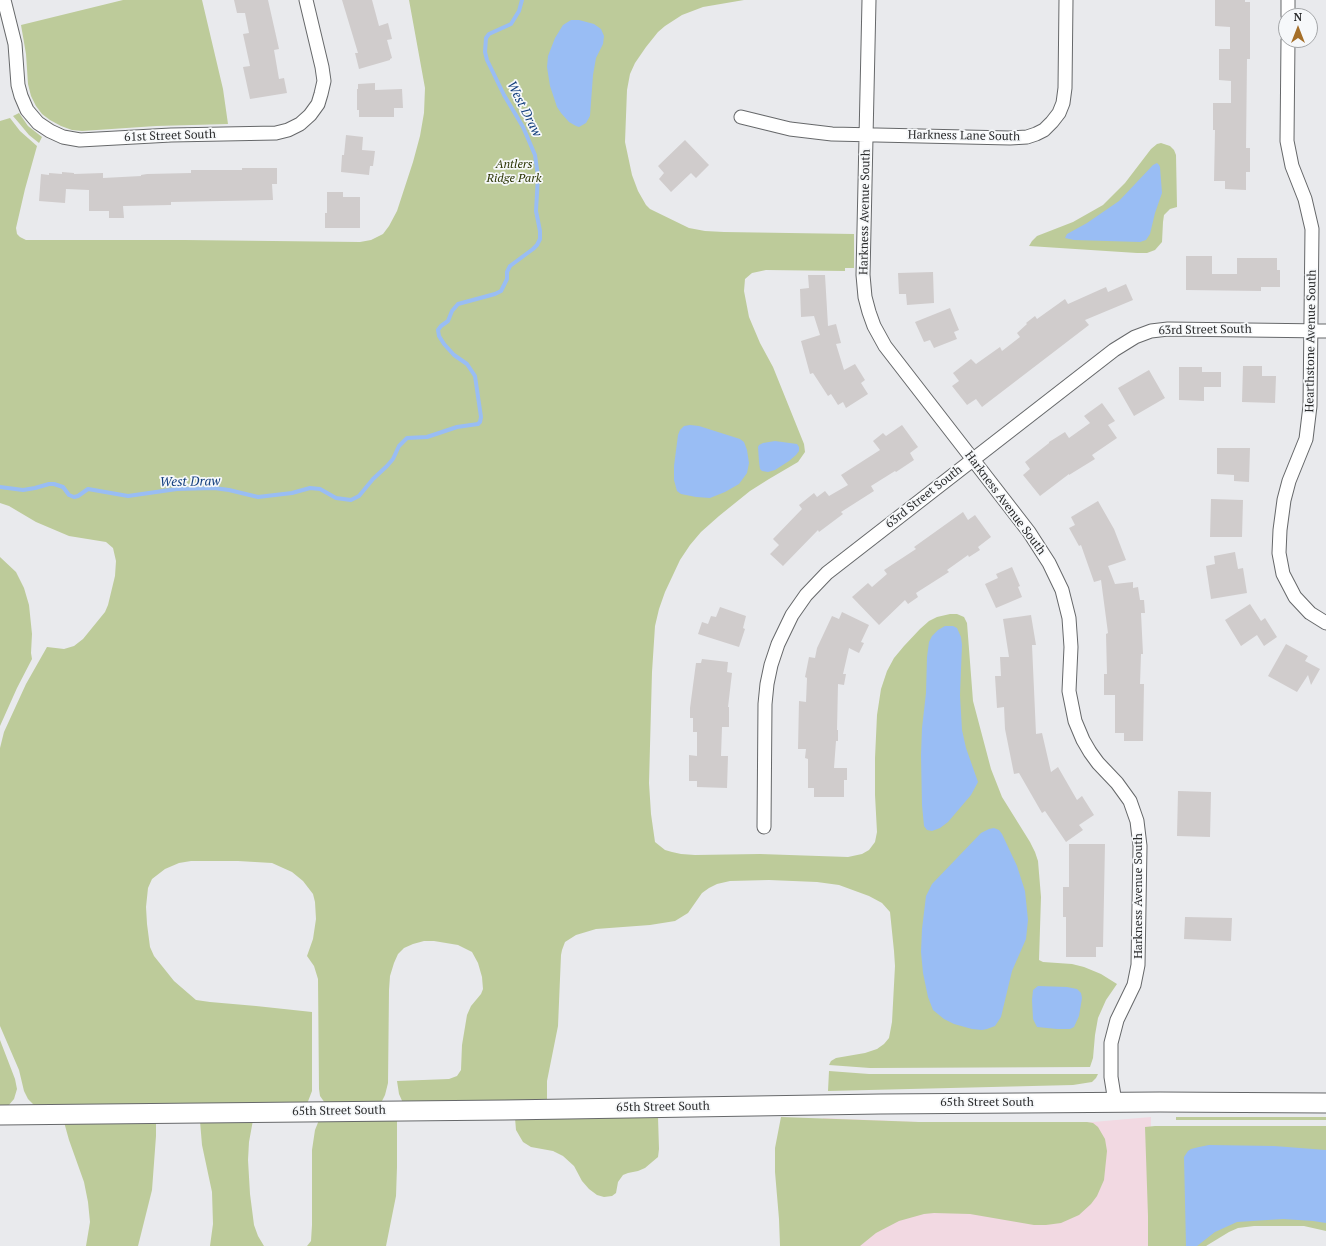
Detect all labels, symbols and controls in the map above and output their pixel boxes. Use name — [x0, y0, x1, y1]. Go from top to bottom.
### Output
north arrow — [1278, 8, 1318, 48]
text: N — [1294, 10, 1302, 24]
water label: West Draw — [503, 78, 545, 140]
street label: 61st Street South — [124, 127, 216, 145]
street label: Harkness Lane South — [908, 128, 1020, 144]
street label: Harkness Avenue South — [857, 149, 873, 275]
park label: Antlers Ridge Park — [486, 158, 542, 186]
street label: Hearthstone Avenue South — [1303, 269, 1319, 413]
street label: 63rd Street South — [1158, 322, 1252, 338]
street label: Harkness Avenue South — [961, 448, 1049, 558]
street label: 63rd Street South — [883, 463, 965, 531]
water label: West Draw — [160, 474, 220, 490]
street label: Harkness Avenue South — [1132, 833, 1146, 959]
street label: 65th Street South — [940, 1096, 1034, 1110]
street label: 65th Street South — [616, 1099, 710, 1115]
street label: 65th Street South — [292, 1103, 386, 1119]

